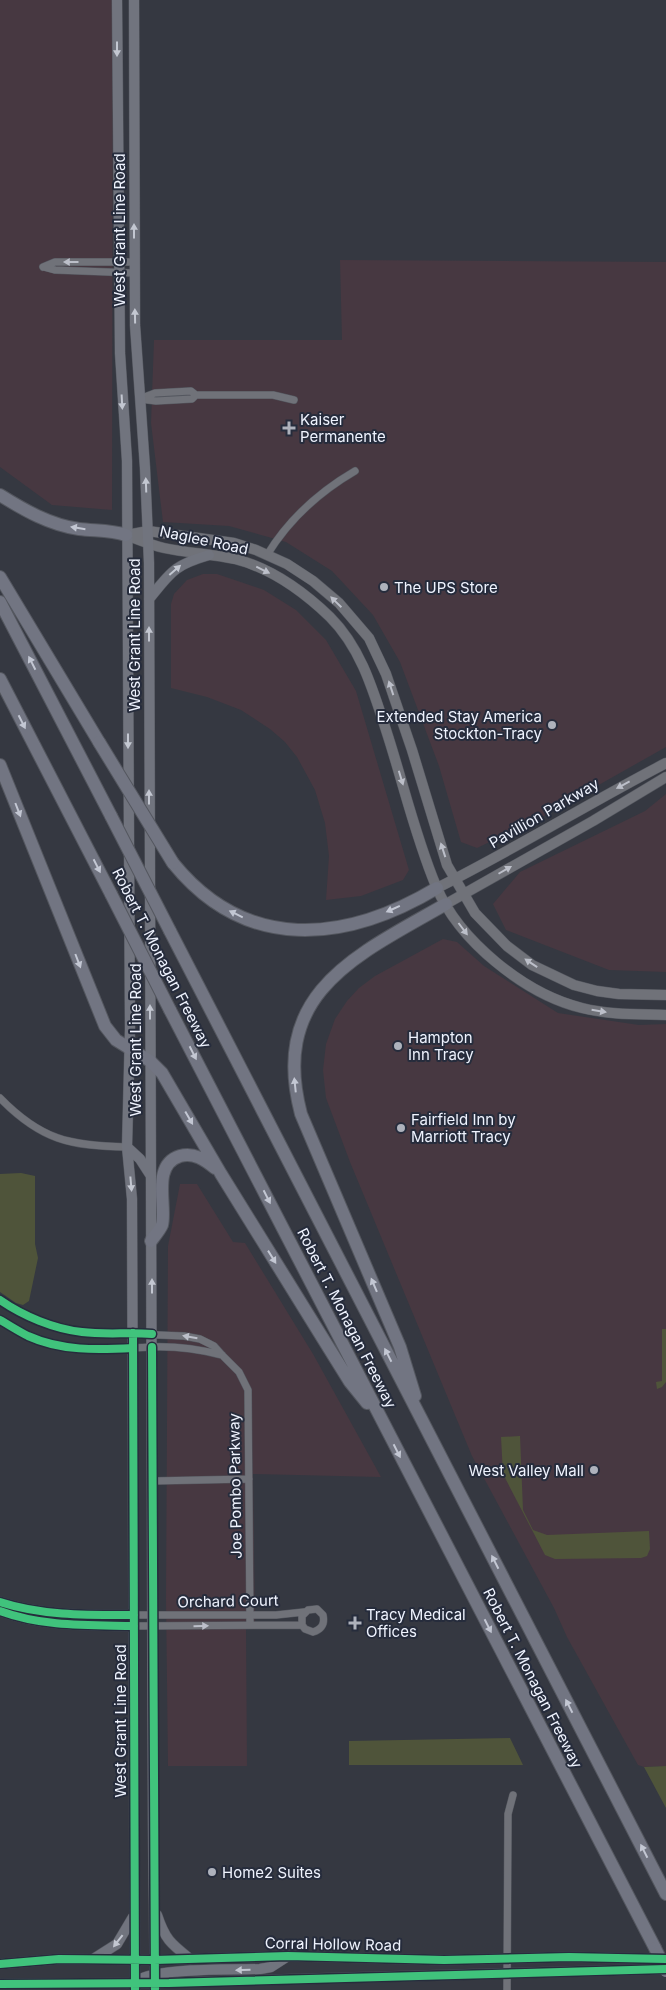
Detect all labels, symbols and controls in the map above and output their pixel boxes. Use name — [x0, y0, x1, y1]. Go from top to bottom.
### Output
one-way arrow — [113, 41, 121, 57]
street label: West Grant Line Road — [110, 153, 129, 307]
one-way arrow — [130, 223, 138, 239]
one-way arrow — [62, 258, 78, 266]
one-way arrow — [131, 307, 139, 323]
one-way arrow — [119, 394, 127, 410]
place label: Kaiser Permanente — [300, 410, 386, 446]
marker: Kaiser Permanente — [282, 421, 296, 435]
one-way arrow — [142, 476, 150, 492]
street label: Naglee Road — [158, 521, 250, 559]
one-way arrow — [70, 524, 86, 532]
street label: West Grant Line Road — [125, 558, 144, 712]
one-way arrow — [168, 565, 181, 576]
one-way arrow — [256, 566, 271, 574]
place label: The UPS Store — [394, 578, 498, 597]
marker: The UPS Store — [378, 581, 390, 593]
one-way arrow — [331, 596, 343, 608]
one-way arrow — [145, 626, 153, 642]
one-way arrow — [28, 656, 36, 671]
one-way arrow — [387, 680, 394, 695]
place label: Extended Stay America Stockton-Tracy — [376, 707, 543, 743]
one-way arrow — [18, 715, 26, 729]
marker: Extended Stay America Stockton-Tracy — [546, 719, 558, 731]
one-way arrow — [124, 734, 132, 750]
one-way arrow — [398, 770, 406, 785]
street label: Pavillion Parkway — [486, 774, 603, 852]
one-way arrow — [616, 781, 630, 789]
one-way arrow — [145, 789, 153, 805]
one-way arrow — [14, 803, 22, 818]
one-way arrow — [438, 843, 446, 858]
one-way arrow — [93, 859, 101, 874]
street label: Robert T. Monagan Freeway — [108, 865, 216, 1052]
one-way arrow — [499, 865, 512, 874]
one-way arrow — [386, 906, 400, 914]
one-way arrow — [229, 910, 243, 918]
one-way arrow — [457, 922, 468, 935]
one-way arrow — [75, 953, 83, 968]
one-way arrow — [524, 958, 537, 968]
street label: West Grant Line Road — [126, 963, 145, 1117]
one-way arrow — [146, 1004, 154, 1020]
one-way arrow — [591, 1008, 607, 1016]
place label: Hampton Inn Tracy — [408, 1028, 474, 1064]
marker: Hampton Inn Tracy — [392, 1040, 404, 1052]
one-way arrow — [189, 1046, 197, 1060]
one-way arrow — [291, 1077, 299, 1093]
place label: Fairfield Inn by Marriott Tracy — [411, 1110, 516, 1146]
one-way arrow — [184, 1111, 193, 1124]
marker: Fairfield Inn by Marriott Tracy — [395, 1122, 407, 1134]
one-way arrow — [127, 1176, 135, 1192]
one-way arrow — [263, 1190, 271, 1205]
street label: Robert T. Monagan Freeway — [293, 1225, 401, 1412]
one-way arrow — [268, 1250, 277, 1264]
one-way arrow — [148, 1277, 156, 1293]
one-way arrow — [369, 1278, 377, 1292]
one-way arrow — [181, 1333, 197, 1341]
one-way arrow — [384, 1348, 392, 1362]
street label: Joe Pombo Parkway — [224, 1412, 246, 1559]
one-way arrow — [393, 1444, 401, 1458]
place label: West Valley Mall — [469, 1461, 584, 1480]
marker: West Valley Mall — [588, 1464, 600, 1476]
one-way arrow — [491, 1554, 499, 1569]
street label: Robert T. Monagan Freeway — [479, 1585, 587, 1772]
street label: Orchard Court — [177, 1591, 279, 1611]
place label: Tracy Medical Offices — [366, 1605, 466, 1641]
marker: Tracy Medical Offices — [348, 1616, 362, 1630]
one-way arrow — [484, 1619, 492, 1634]
one-way arrow — [194, 1622, 210, 1630]
street label: West Grant Line Road — [111, 1644, 130, 1798]
one-way arrow — [565, 1699, 573, 1713]
one-way arrow — [640, 1843, 648, 1858]
place label: Home2 Suites — [222, 1863, 321, 1882]
marker: Home2 Suites — [206, 1866, 218, 1878]
street label: Corral Hollow Road — [265, 1933, 401, 1955]
one-way arrow — [113, 1934, 124, 1947]
one-way arrow — [235, 1966, 251, 1974]

